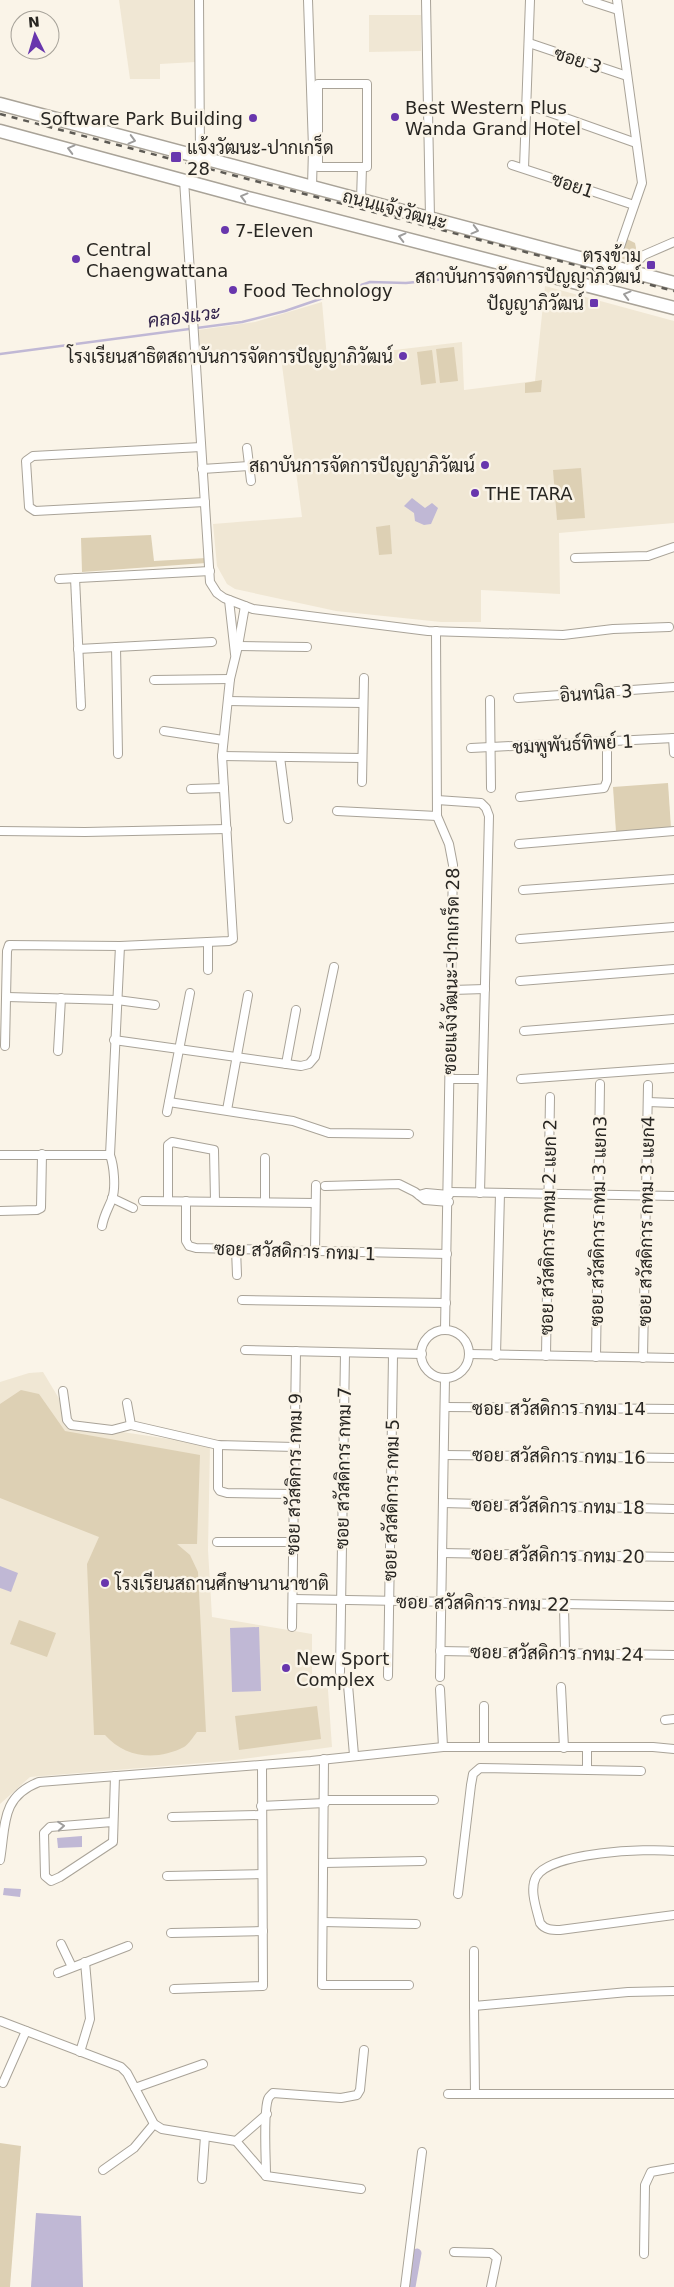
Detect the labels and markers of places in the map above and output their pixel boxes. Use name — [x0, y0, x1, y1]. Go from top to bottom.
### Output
place label: Best Western Plus Wanda Grand Hotel — [405, 97, 581, 139]
place label: Software Park Building — [40, 108, 243, 129]
marker: Best Western Plus Wanda Grand Hotel — [389, 111, 401, 123]
marker: Software Park Building — [247, 112, 259, 124]
place label: แจ้งวัฒนะ-ปากเกร็ด 28 — [187, 134, 334, 179]
marker: แจ้งวัฒนะ-ปากเกร็ด 28 — [169, 150, 183, 164]
place label: 7-Eleven — [235, 220, 314, 241]
marker: 7-Eleven — [219, 224, 231, 236]
place label: Central Chaengwattana — [86, 239, 228, 281]
place label: ตรงข้าม สถาบันการจัดการปัญญาภิวัฒน์ — [415, 244, 641, 288]
marker: Central Chaengwattana — [70, 253, 82, 265]
marker: ตรงข้าม สถาบันการจัดการปัญญาภิวัฒน์ — [645, 259, 657, 271]
place label: Food Technology — [243, 280, 393, 301]
marker: Food Technology — [227, 284, 239, 296]
place label: ปัญญาภิวัฒน์ — [487, 291, 584, 315]
marker: ปัญญาภิวัฒน์ — [588, 297, 600, 309]
place label: โรงเรียนสาธิตสถาบันการจัดการปัญญาภิวัฒน์ — [66, 344, 393, 368]
marker: โรงเรียนสาธิตสถาบันการจัดการปัญญาภิวัฒน์ — [397, 350, 409, 362]
place label: สถาบันการจัดการปัญญาภิวัฒน์ — [249, 453, 475, 477]
marker: สถาบันการจัดการปัญญาภิวัฒน์ — [479, 459, 491, 471]
place label: THE TARA — [484, 483, 573, 504]
marker: THE TARA — [469, 487, 481, 499]
place label: โรงเรียนสถานศึกษานานาชาติ — [114, 1571, 329, 1594]
marker: โรงเรียนสถานศึกษานานาชาติ — [99, 1577, 111, 1589]
place label: New Sport Complex — [296, 1648, 389, 1690]
marker: New Sport Complex — [280, 1662, 292, 1674]

